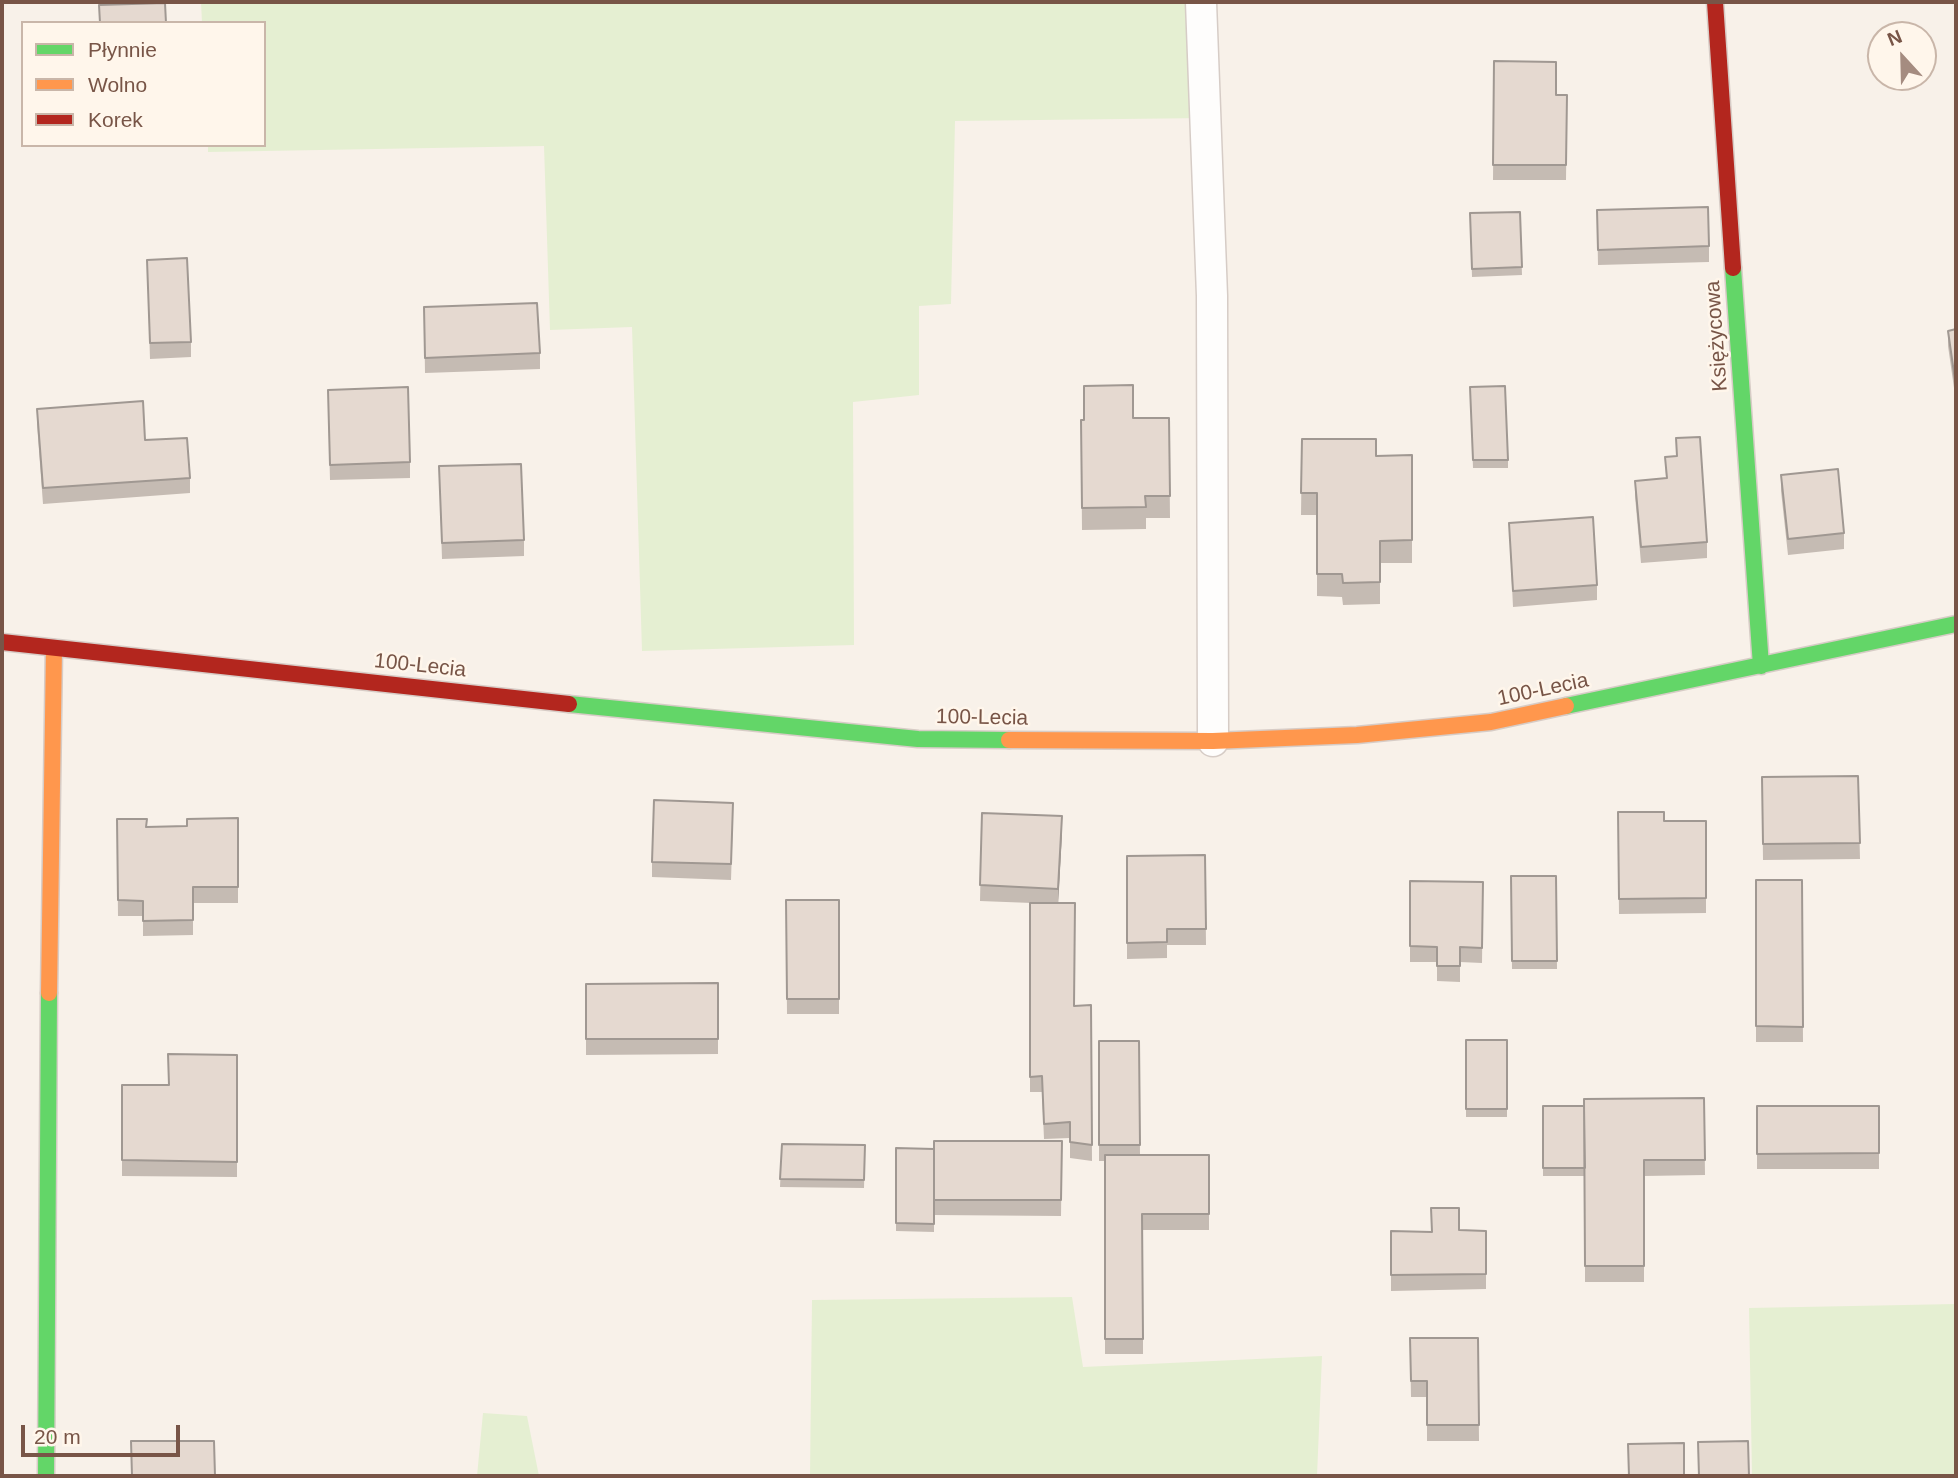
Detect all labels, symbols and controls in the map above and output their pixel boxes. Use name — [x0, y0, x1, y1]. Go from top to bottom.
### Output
legend — [21, 21, 266, 147]
north arrow — [1867, 21, 1937, 91]
text: N — [1884, 26, 1905, 50]
text: Płynnie — [88, 38, 157, 61]
text: Wolno — [88, 73, 147, 96]
text: Korek — [88, 108, 143, 131]
street label: Księżycowa — [1701, 280, 1733, 392]
street label: 100-Lecia — [373, 649, 467, 683]
street label: 100-Lecia — [1495, 668, 1591, 712]
street label: 100-Lecia — [936, 705, 1028, 731]
scale bar — [24, 1412, 184, 1456]
text: 20 m — [34, 1425, 81, 1448]

